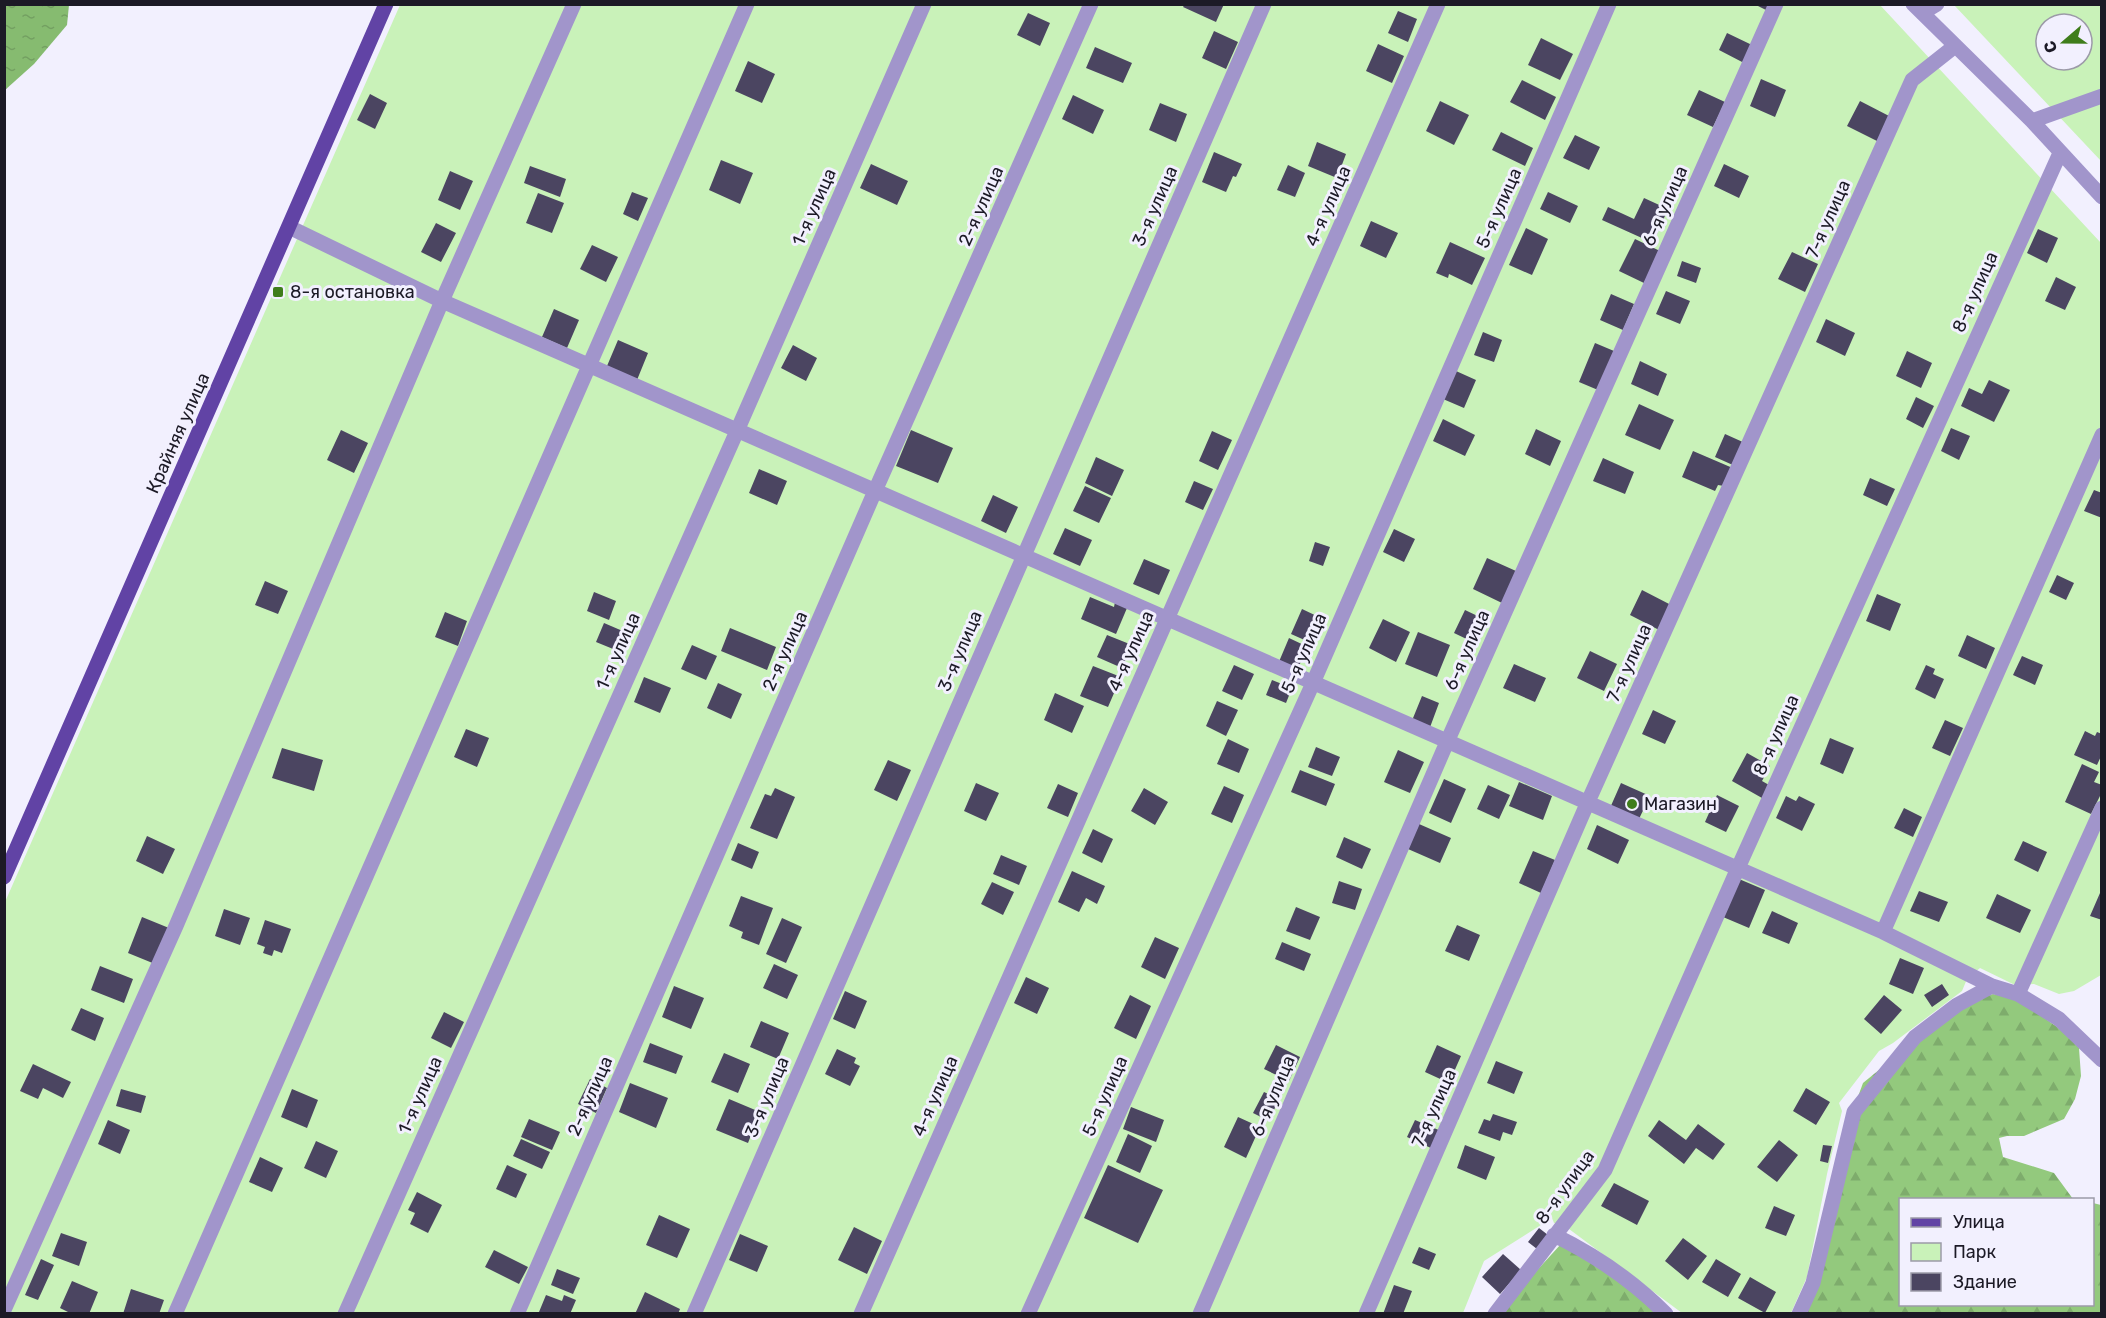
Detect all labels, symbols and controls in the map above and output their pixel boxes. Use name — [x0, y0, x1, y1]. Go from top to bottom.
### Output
north arrow — [2034, 12, 2094, 72]
text: С — [2040, 38, 2061, 55]
street label: 3-я улица — [1128, 162, 1182, 250]
street label: 4-я улица — [1300, 162, 1356, 250]
street label: 6-я улица — [1638, 162, 1692, 250]
street label: 2-я улица — [954, 163, 1008, 249]
street label: 1-я улица — [787, 165, 841, 249]
street label: 5-я улица — [1472, 165, 1526, 251]
street label: 7-я улица — [1801, 176, 1855, 262]
street label: 8-я улица — [1947, 248, 2003, 336]
place label: 8-я остановка — [290, 281, 415, 303]
marker: 8-я остановка — [271, 285, 285, 299]
street label: Крайняя улица — [142, 369, 214, 497]
street label: 6-я улица — [1440, 606, 1494, 694]
street label: 3-я улица — [933, 607, 987, 695]
street label: 4-я улица — [1103, 607, 1159, 695]
street label: 2-я улица — [758, 608, 812, 694]
street label: 1-я улица — [591, 609, 645, 693]
street label: 5-я улица — [1277, 610, 1331, 696]
street label: 7-я улица — [1602, 620, 1656, 706]
street label: 8-я улица — [1748, 691, 1804, 779]
place label: Магазин — [1644, 793, 1717, 815]
marker: Магазин — [1625, 797, 1639, 811]
street label: 4-я улица — [907, 1052, 963, 1140]
street label: 6-я улица — [1246, 1052, 1300, 1140]
street label: 1-я улица — [393, 1053, 447, 1137]
street label: 2-я улица — [563, 1053, 617, 1139]
street label: 3-я улица — [740, 1053, 794, 1141]
street label: 5-я улица — [1078, 1053, 1132, 1139]
street label: 7-я улица — [1407, 1065, 1461, 1151]
street label: 8-я улица — [1531, 1146, 1599, 1228]
legend — [1899, 1198, 2094, 1306]
text: Улица — [1953, 1211, 2005, 1233]
text: Парк — [1953, 1241, 1997, 1263]
text: Здание — [1953, 1271, 2017, 1293]

